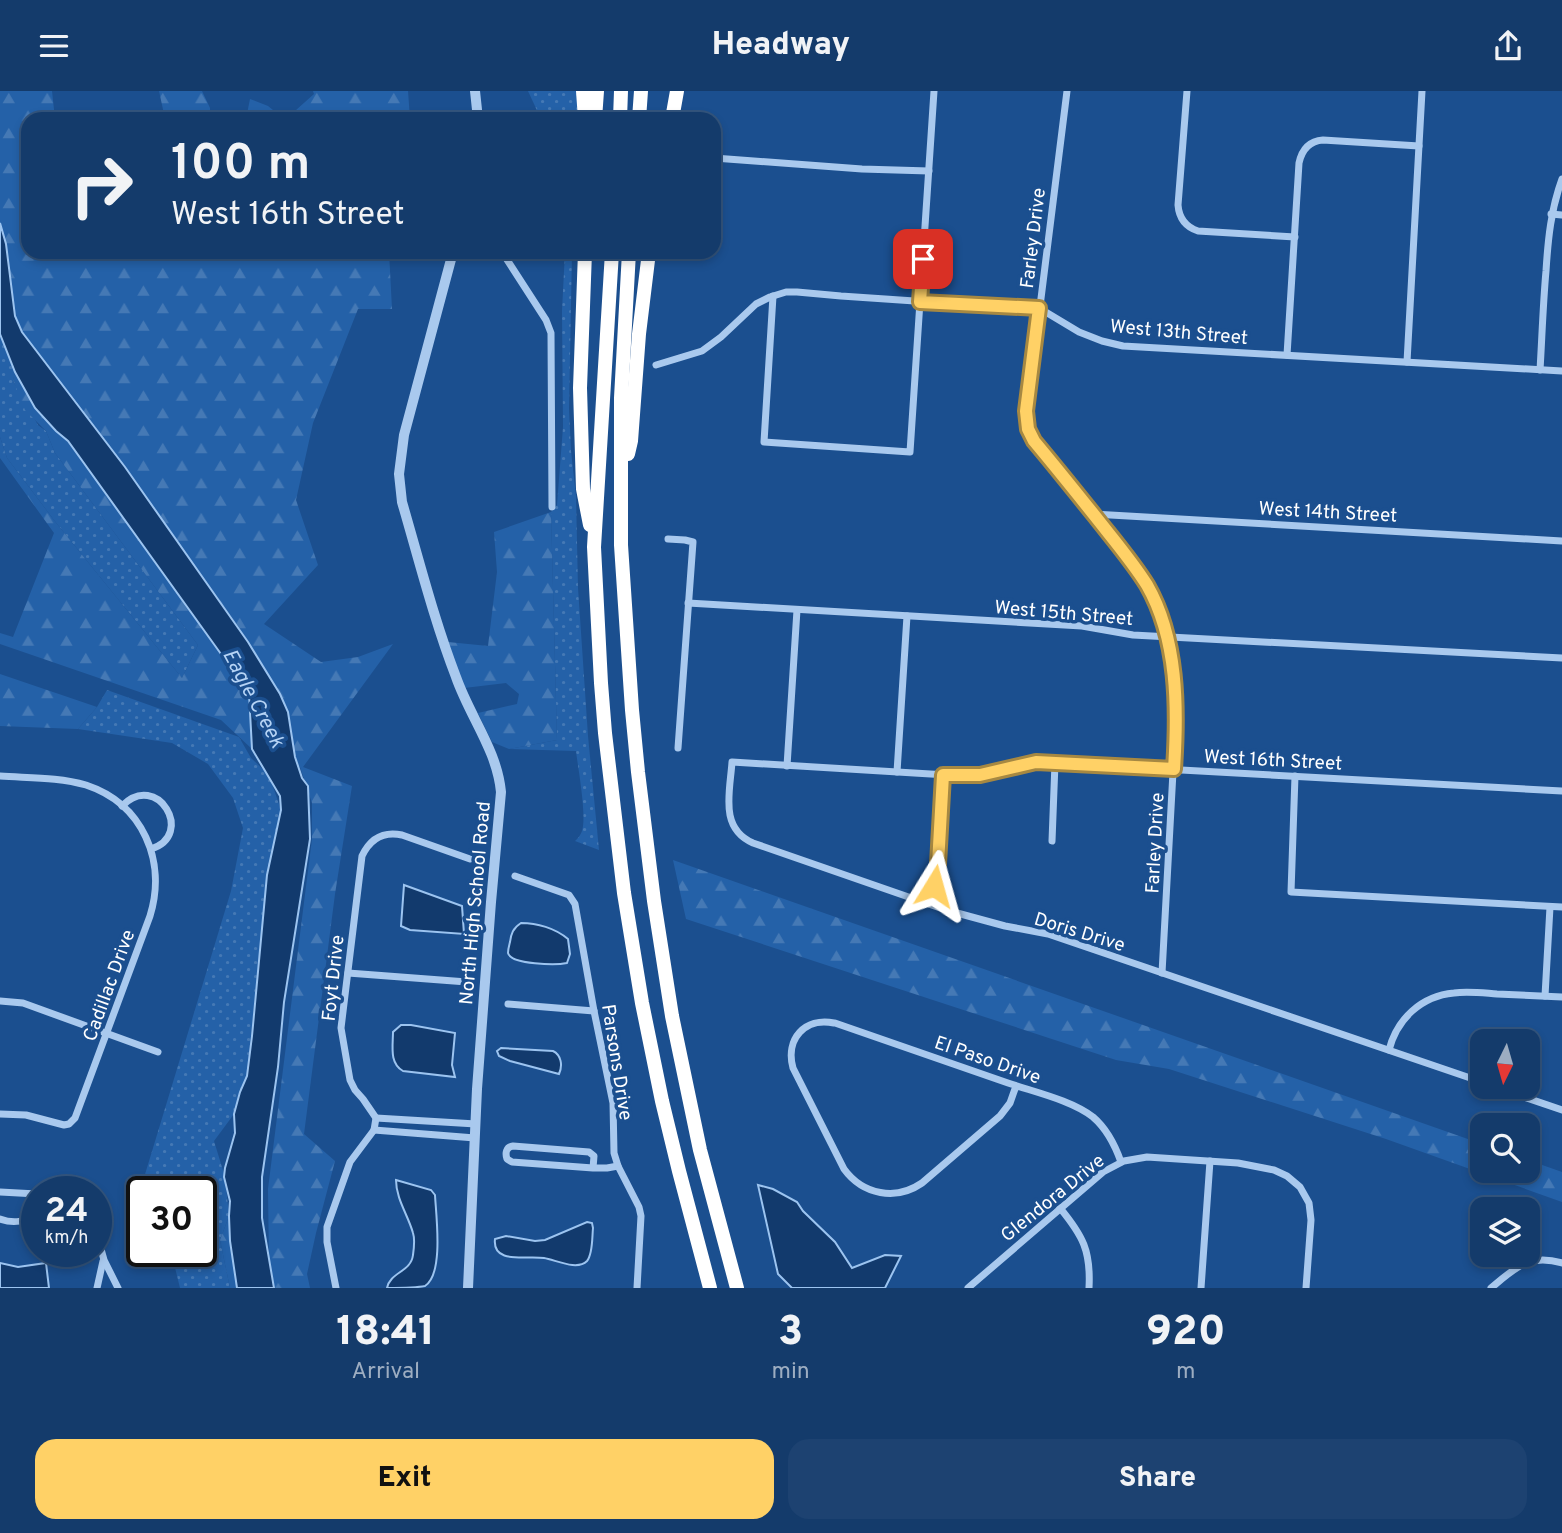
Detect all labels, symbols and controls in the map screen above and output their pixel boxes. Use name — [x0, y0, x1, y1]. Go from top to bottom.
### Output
text: Headway — [712, 26, 850, 66]
icon: menu — [35, 27, 73, 65]
icon: share — [1489, 27, 1527, 65]
text: 100 m — [171, 135, 310, 197]
icon: right — [56, 140, 147, 231]
street label: Farley Drive — [1016, 187, 1052, 290]
text: West 16th Street — [171, 196, 405, 236]
pin — [893, 229, 953, 289]
icon: arrive — [904, 240, 942, 278]
street label: West 13th Street — [1109, 315, 1249, 351]
street label: West 14th Street — [1258, 497, 1398, 529]
street label: West 15th Street — [993, 596, 1134, 632]
water label: Eagle Creek — [215, 645, 290, 753]
street label: West 16th Street — [1203, 745, 1343, 777]
street label: Farley Drive — [1141, 792, 1171, 894]
street label: North High School Road — [455, 800, 497, 1006]
position arrow — [897, 849, 971, 923]
street label: Doris Drive — [1031, 908, 1128, 958]
street label: Cadillac Drive — [79, 926, 141, 1045]
street label: Foyt Drive — [318, 934, 350, 1023]
street label: Parsons Drive — [595, 1002, 637, 1122]
north arrow — [1470, 1029, 1540, 1099]
map controls — [1470, 1029, 1540, 1267]
street label: El Paso Drive — [931, 1031, 1044, 1090]
button: search — [1470, 1113, 1540, 1183]
street label: Glendora Drive — [996, 1149, 1110, 1248]
speed limit sign: 30 — [126, 1176, 217, 1267]
text: 24 — [45, 1190, 88, 1234]
button: layers — [1470, 1197, 1540, 1267]
text: km/h — [45, 1227, 88, 1250]
text: 18:41 — [336, 1307, 435, 1360]
text: 3 — [778, 1307, 803, 1360]
text: 920 — [1146, 1307, 1226, 1360]
text: Arrival — [351, 1358, 420, 1387]
text: min — [771, 1358, 810, 1387]
text: m — [1176, 1358, 1196, 1387]
button: Exit — [35, 1439, 774, 1519]
button: Share — [788, 1439, 1527, 1519]

